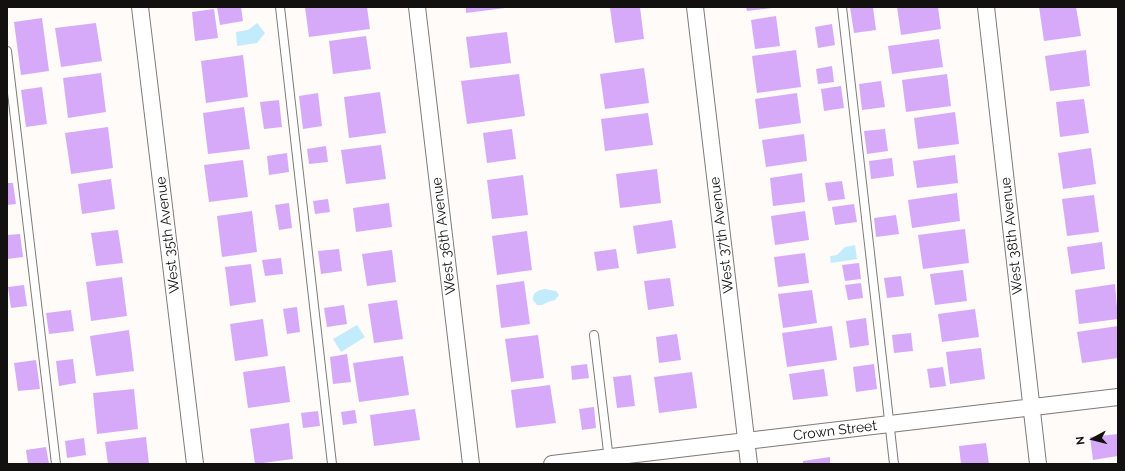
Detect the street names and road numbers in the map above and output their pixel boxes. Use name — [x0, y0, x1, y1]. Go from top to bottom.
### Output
street label: West 35th Avenue — [152, 176, 184, 294]
street label: West 36th Avenue — [428, 176, 460, 296]
street label: West 37th Avenue — [707, 176, 737, 294]
street label: West 38th Avenue — [997, 176, 1027, 296]
street label: Crown Street — [792, 418, 878, 444]

